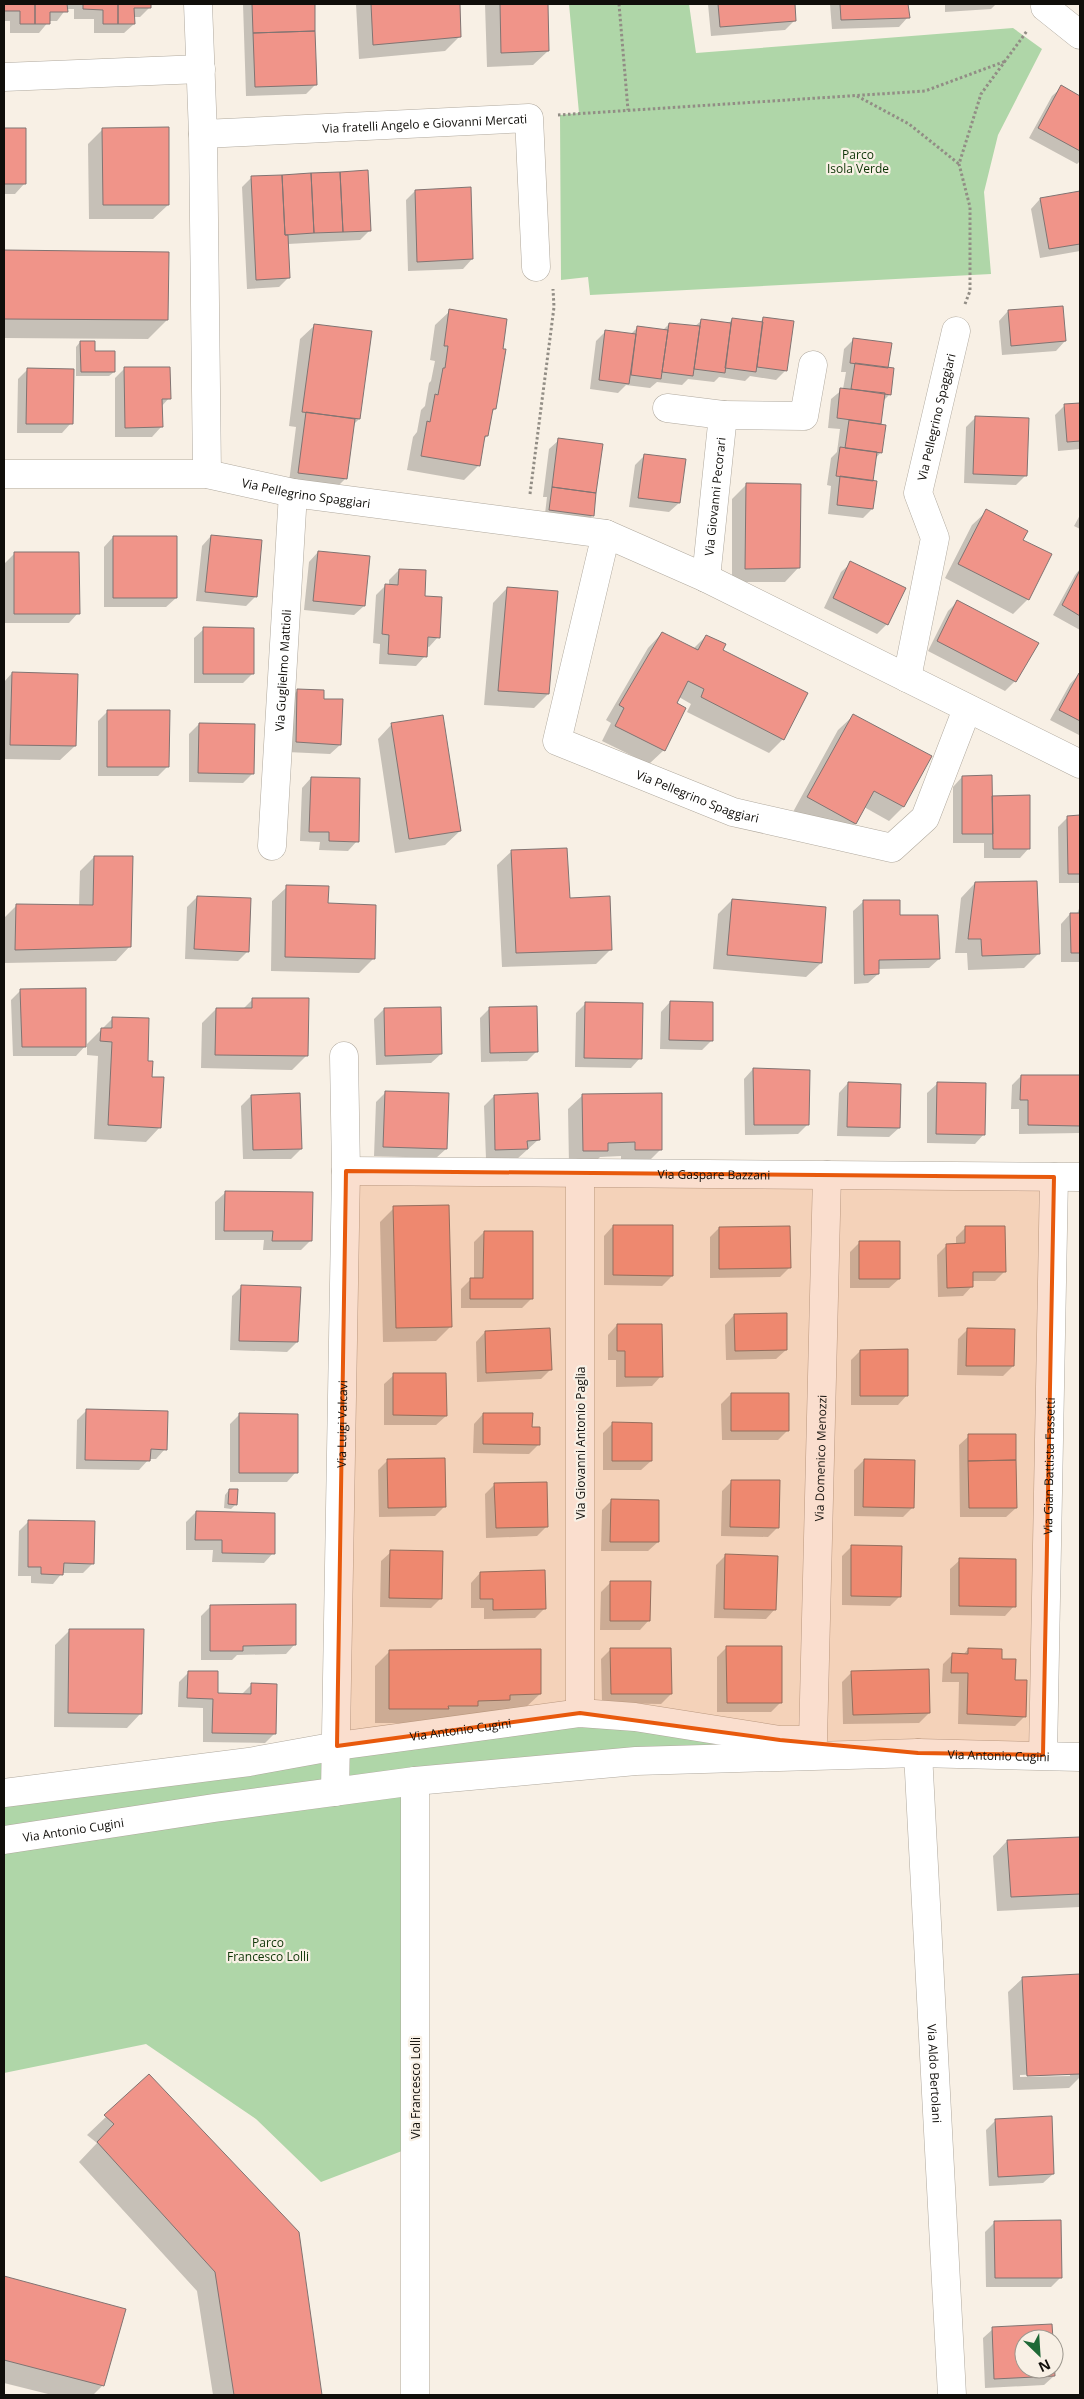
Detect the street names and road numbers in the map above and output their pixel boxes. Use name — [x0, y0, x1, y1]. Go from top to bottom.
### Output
street label: Via fratelli Angelo e Giovanni Mercati — [322, 110, 528, 137]
street label: Via Pellegrino Spaggiari — [913, 352, 959, 482]
street label: Via Giovanni Pecorari — [700, 436, 729, 556]
street label: Via Pellegrino Spaggiari — [240, 473, 371, 512]
street label: Via Guglielmo Mattioli — [270, 609, 295, 732]
street label: Via Pellegrino Spaggiari — [634, 765, 761, 826]
street label: Via Gaspare Bazzani — [658, 1165, 770, 1183]
street label: Via Giovanni Antonio Paglia — [572, 1367, 589, 1519]
street label: Via Luigi Valcavi — [332, 1380, 351, 1468]
street label: Via Domenico Menozzi — [810, 1395, 830, 1522]
street label: Via Gian Battista Fassetti — [1039, 1397, 1058, 1535]
street label: Via Antonio Cugini — [409, 1714, 512, 1745]
street label: Via Antonio Cugini — [948, 1745, 1050, 1765]
street label: Via Antonio Cugini — [21, 1813, 125, 1846]
street label: Via Aldo Bertolani — [924, 2024, 946, 2124]
street label: Via Francesco Lolli — [407, 2037, 424, 2139]

